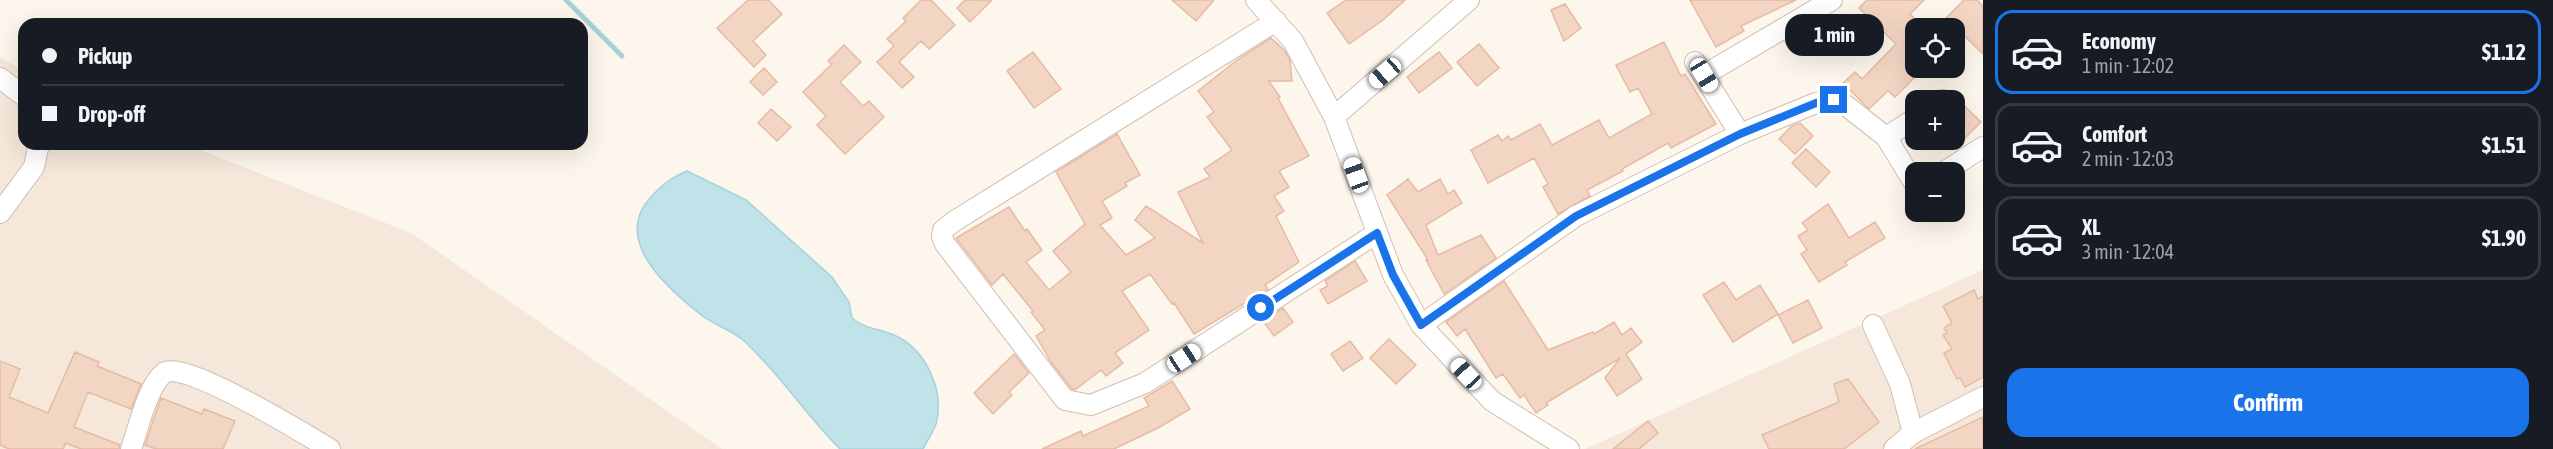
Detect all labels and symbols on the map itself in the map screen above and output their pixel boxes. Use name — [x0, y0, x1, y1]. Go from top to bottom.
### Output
callout: 1 min — [1784, 13, 1884, 55]
car — [1366, 54, 1404, 92]
car — [1687, 55, 1721, 95]
route end — [1820, 86, 1847, 113]
car — [1341, 155, 1371, 195]
route start — [1247, 294, 1274, 321]
car — [1164, 341, 1204, 375]
car — [1447, 355, 1485, 393]

